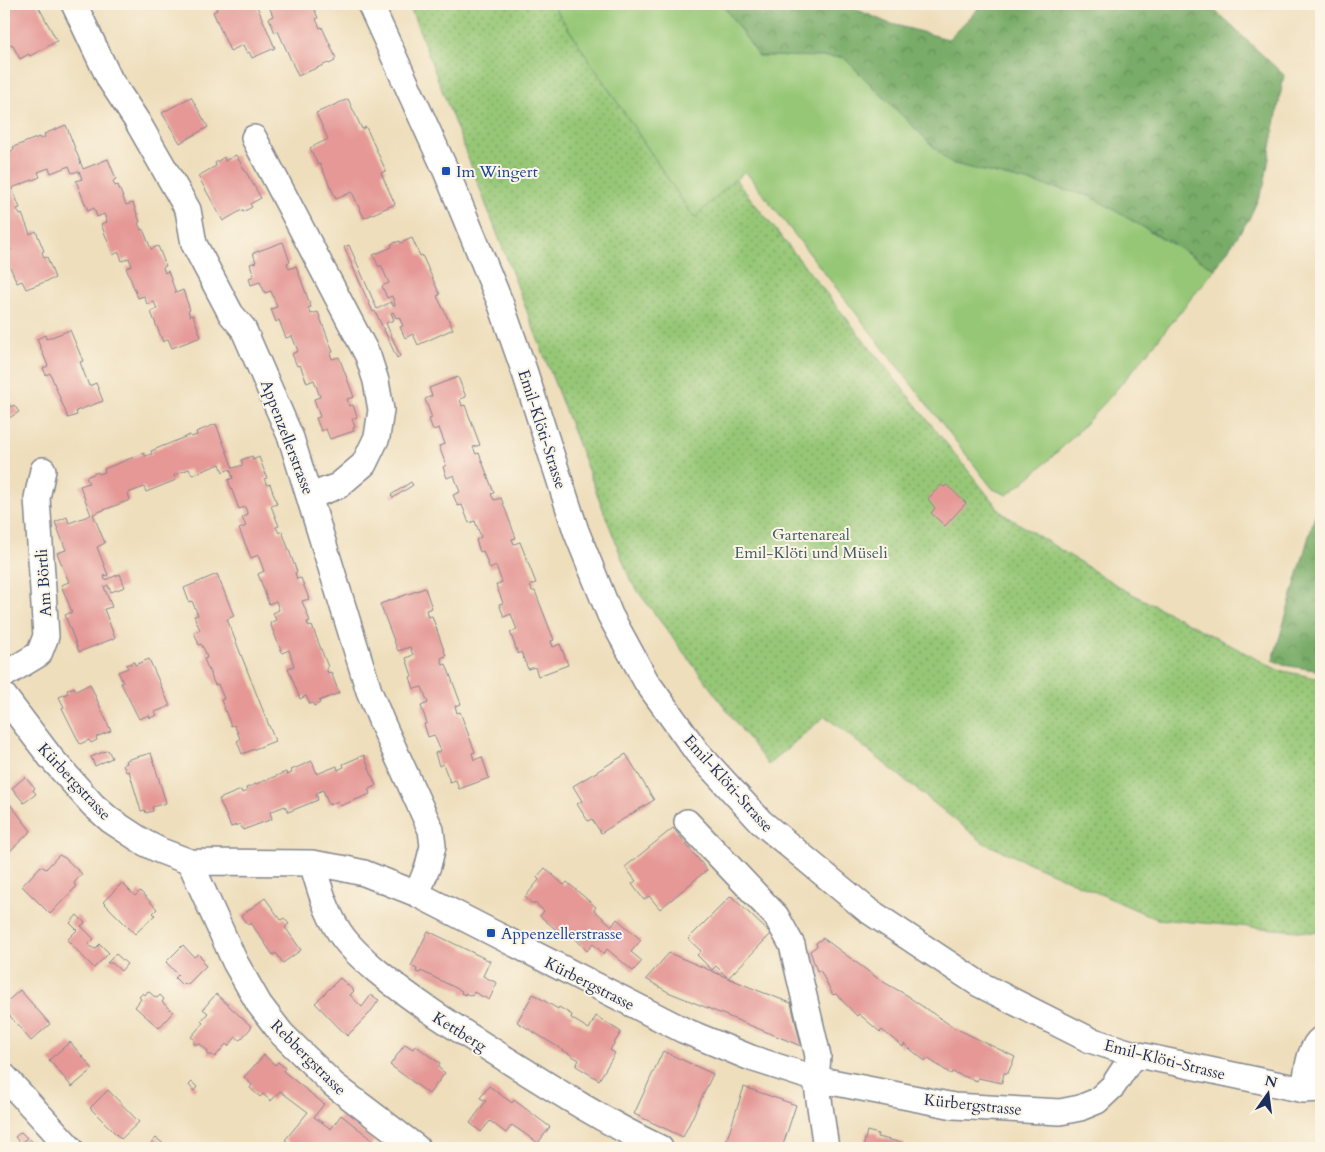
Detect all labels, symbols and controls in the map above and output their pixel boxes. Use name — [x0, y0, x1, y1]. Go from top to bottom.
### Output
place label: Im Wingert — [456, 161, 538, 183]
marker: Im Wingert — [440, 165, 452, 177]
street label: Emil-Klöti-Strasse — [512, 367, 572, 492]
street label: Appenzellerstrasse — [255, 377, 319, 498]
park label: Gartenareal Emil-Klöti und Müseli — [734, 524, 888, 564]
street label: Am Börtli — [31, 548, 57, 618]
street label: Emil-Klöti-Strasse — [679, 730, 778, 837]
street label: Kürbergstrasse — [33, 738, 116, 825]
place label: Appenzellerstrasse — [501, 923, 623, 945]
marker: Appenzellerstrasse — [485, 927, 497, 939]
street label: Kürbergstrasse — [541, 952, 638, 1016]
street label: Kettberg — [428, 1007, 491, 1057]
street label: Rebbergstrasse — [266, 1015, 351, 1100]
street label: Emil-Klöti-Strasse — [1102, 1034, 1228, 1086]
north arrow — [1242, 1070, 1292, 1120]
text: N — [1263, 1071, 1279, 1093]
street label: Kürbergstrasse — [923, 1089, 1023, 1121]

